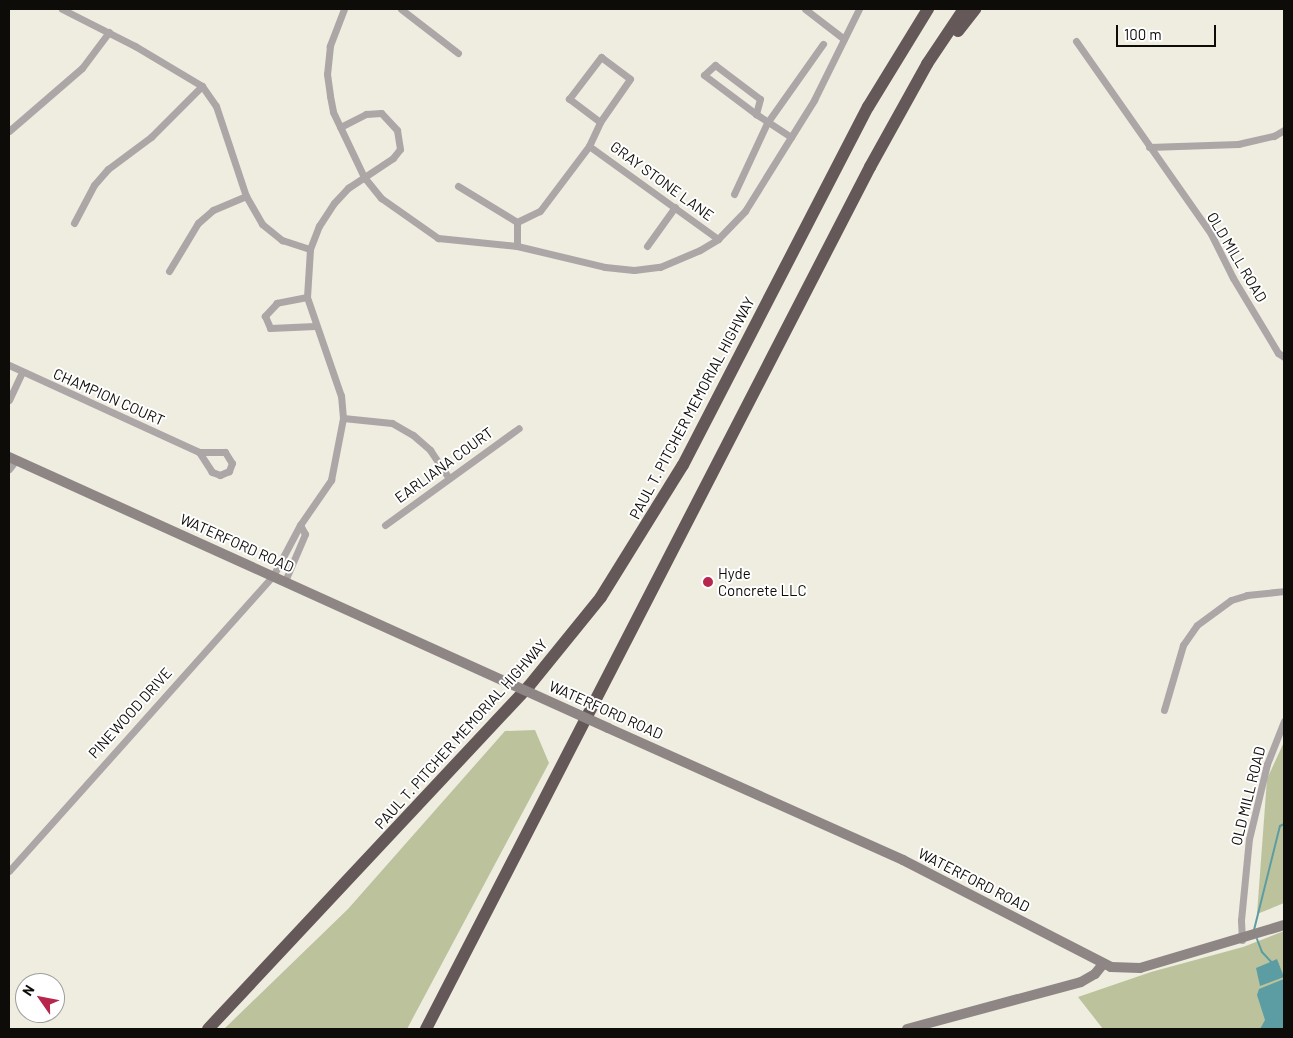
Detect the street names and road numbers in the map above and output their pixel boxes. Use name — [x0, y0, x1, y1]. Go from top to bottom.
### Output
street label: GRAY STONE LANE — [607, 137, 717, 225]
street label: OLD MILL ROAD — [1203, 209, 1271, 305]
street label: PAUL T. PITCHER MEMORIAL HIGHWAY — [626, 294, 758, 522]
street label: CHAMPION COURT — [51, 364, 167, 430]
street label: EARLIANA COURT — [391, 423, 497, 507]
street label: WATERFORD ROAD — [177, 510, 297, 576]
street label: PAUL T. PITCHER MEMORIAL HIGHWAY — [371, 635, 551, 833]
street label: PINEWOOD DRIVE — [85, 664, 175, 762]
street label: WATERFORD ROAD — [546, 677, 666, 743]
street label: OLD MILL ROAD — [1227, 745, 1269, 847]
street label: WATERFORD ROAD — [915, 844, 1033, 916]

